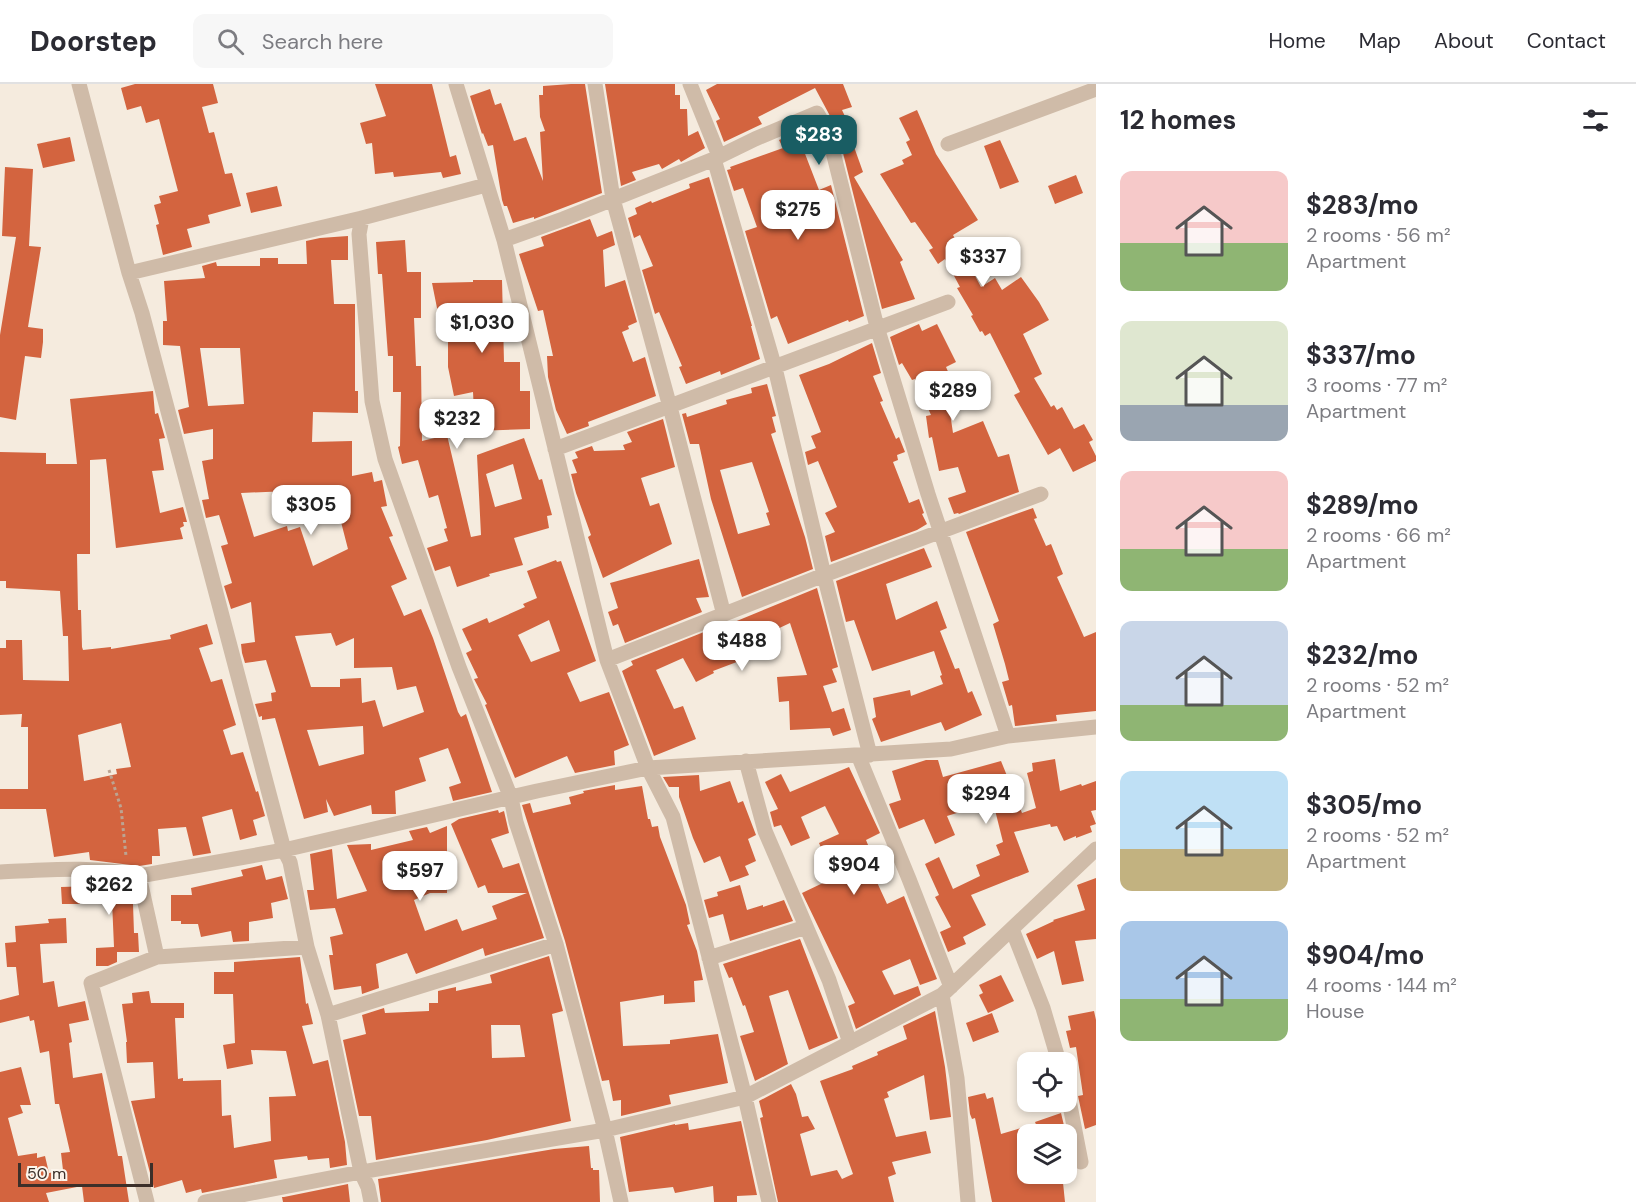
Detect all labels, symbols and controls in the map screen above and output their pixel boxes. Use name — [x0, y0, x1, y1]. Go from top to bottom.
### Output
search box — [193, 14, 613, 68]
text: Doorstep — [30, 23, 157, 60]
icon: search — [214, 25, 247, 58]
text: Search here — [262, 27, 383, 56]
text: Home — [1268, 27, 1326, 55]
text: Map — [1359, 27, 1401, 55]
text: About — [1434, 27, 1494, 55]
text: Contact — [1527, 27, 1606, 55]
text: 12 homes — [1120, 103, 1236, 137]
icon: filters — [1579, 104, 1612, 137]
pin: $283 — [783, 115, 855, 166]
text: $283 — [795, 121, 843, 147]
text: $283/mo — [1306, 188, 1419, 222]
pin: $275 — [762, 190, 834, 241]
icon: home — [1168, 195, 1240, 267]
text: $275 — [775, 196, 821, 222]
text: 2 rooms · 56 m² — [1306, 222, 1451, 248]
pin: $337 — [947, 237, 1019, 288]
text: $337 — [960, 243, 1006, 269]
text: Apartment — [1306, 248, 1406, 274]
pin: $1,030 — [433, 303, 531, 354]
text: $1,030 — [450, 309, 514, 335]
text: $337/mo — [1306, 338, 1416, 372]
icon: home — [1168, 345, 1240, 417]
pin: $289 — [917, 371, 989, 422]
text: 3 rooms · 77 m² — [1306, 372, 1447, 398]
text: $289 — [929, 377, 977, 403]
text: Apartment — [1306, 398, 1406, 424]
pin: $232 — [421, 399, 493, 450]
text: $232 — [433, 405, 481, 431]
pin: $305 — [275, 485, 347, 536]
text: $289/mo — [1306, 488, 1419, 522]
text: $305 — [286, 491, 336, 517]
icon: home — [1168, 495, 1240, 567]
text: 2 rooms · 66 m² — [1306, 522, 1451, 548]
text: Apartment — [1306, 548, 1406, 574]
pin: $488 — [706, 621, 778, 672]
text: $488 — [717, 627, 767, 653]
text: $232/mo — [1306, 638, 1418, 672]
icon: home — [1168, 645, 1240, 717]
text: 2 rooms · 52 m² — [1306, 672, 1449, 698]
text: Apartment — [1306, 698, 1406, 724]
pin: $294 — [950, 774, 1022, 825]
text: $294 — [961, 780, 1011, 806]
text: $305/mo — [1306, 788, 1422, 822]
icon: home — [1168, 795, 1240, 867]
text: 2 rooms · 52 m² — [1306, 822, 1449, 848]
pin: $904 — [818, 845, 890, 896]
text: Apartment — [1306, 848, 1406, 874]
pin: $597 — [384, 851, 456, 902]
text: $904 — [828, 851, 880, 877]
text: $597 — [396, 857, 444, 883]
pin: $262 — [73, 865, 145, 916]
text: $262 — [85, 871, 133, 897]
text: $904/mo — [1306, 938, 1424, 972]
icon: home — [1168, 945, 1240, 1017]
text: 4 rooms · 144 m² — [1306, 972, 1457, 998]
text: House — [1306, 998, 1364, 1024]
map controls — [1017, 1052, 1077, 1184]
button: locate — [1017, 1052, 1077, 1112]
button: layers — [1017, 1124, 1077, 1184]
scale bar — [18, 1160, 153, 1188]
text: 50 m — [27, 1163, 66, 1184]

